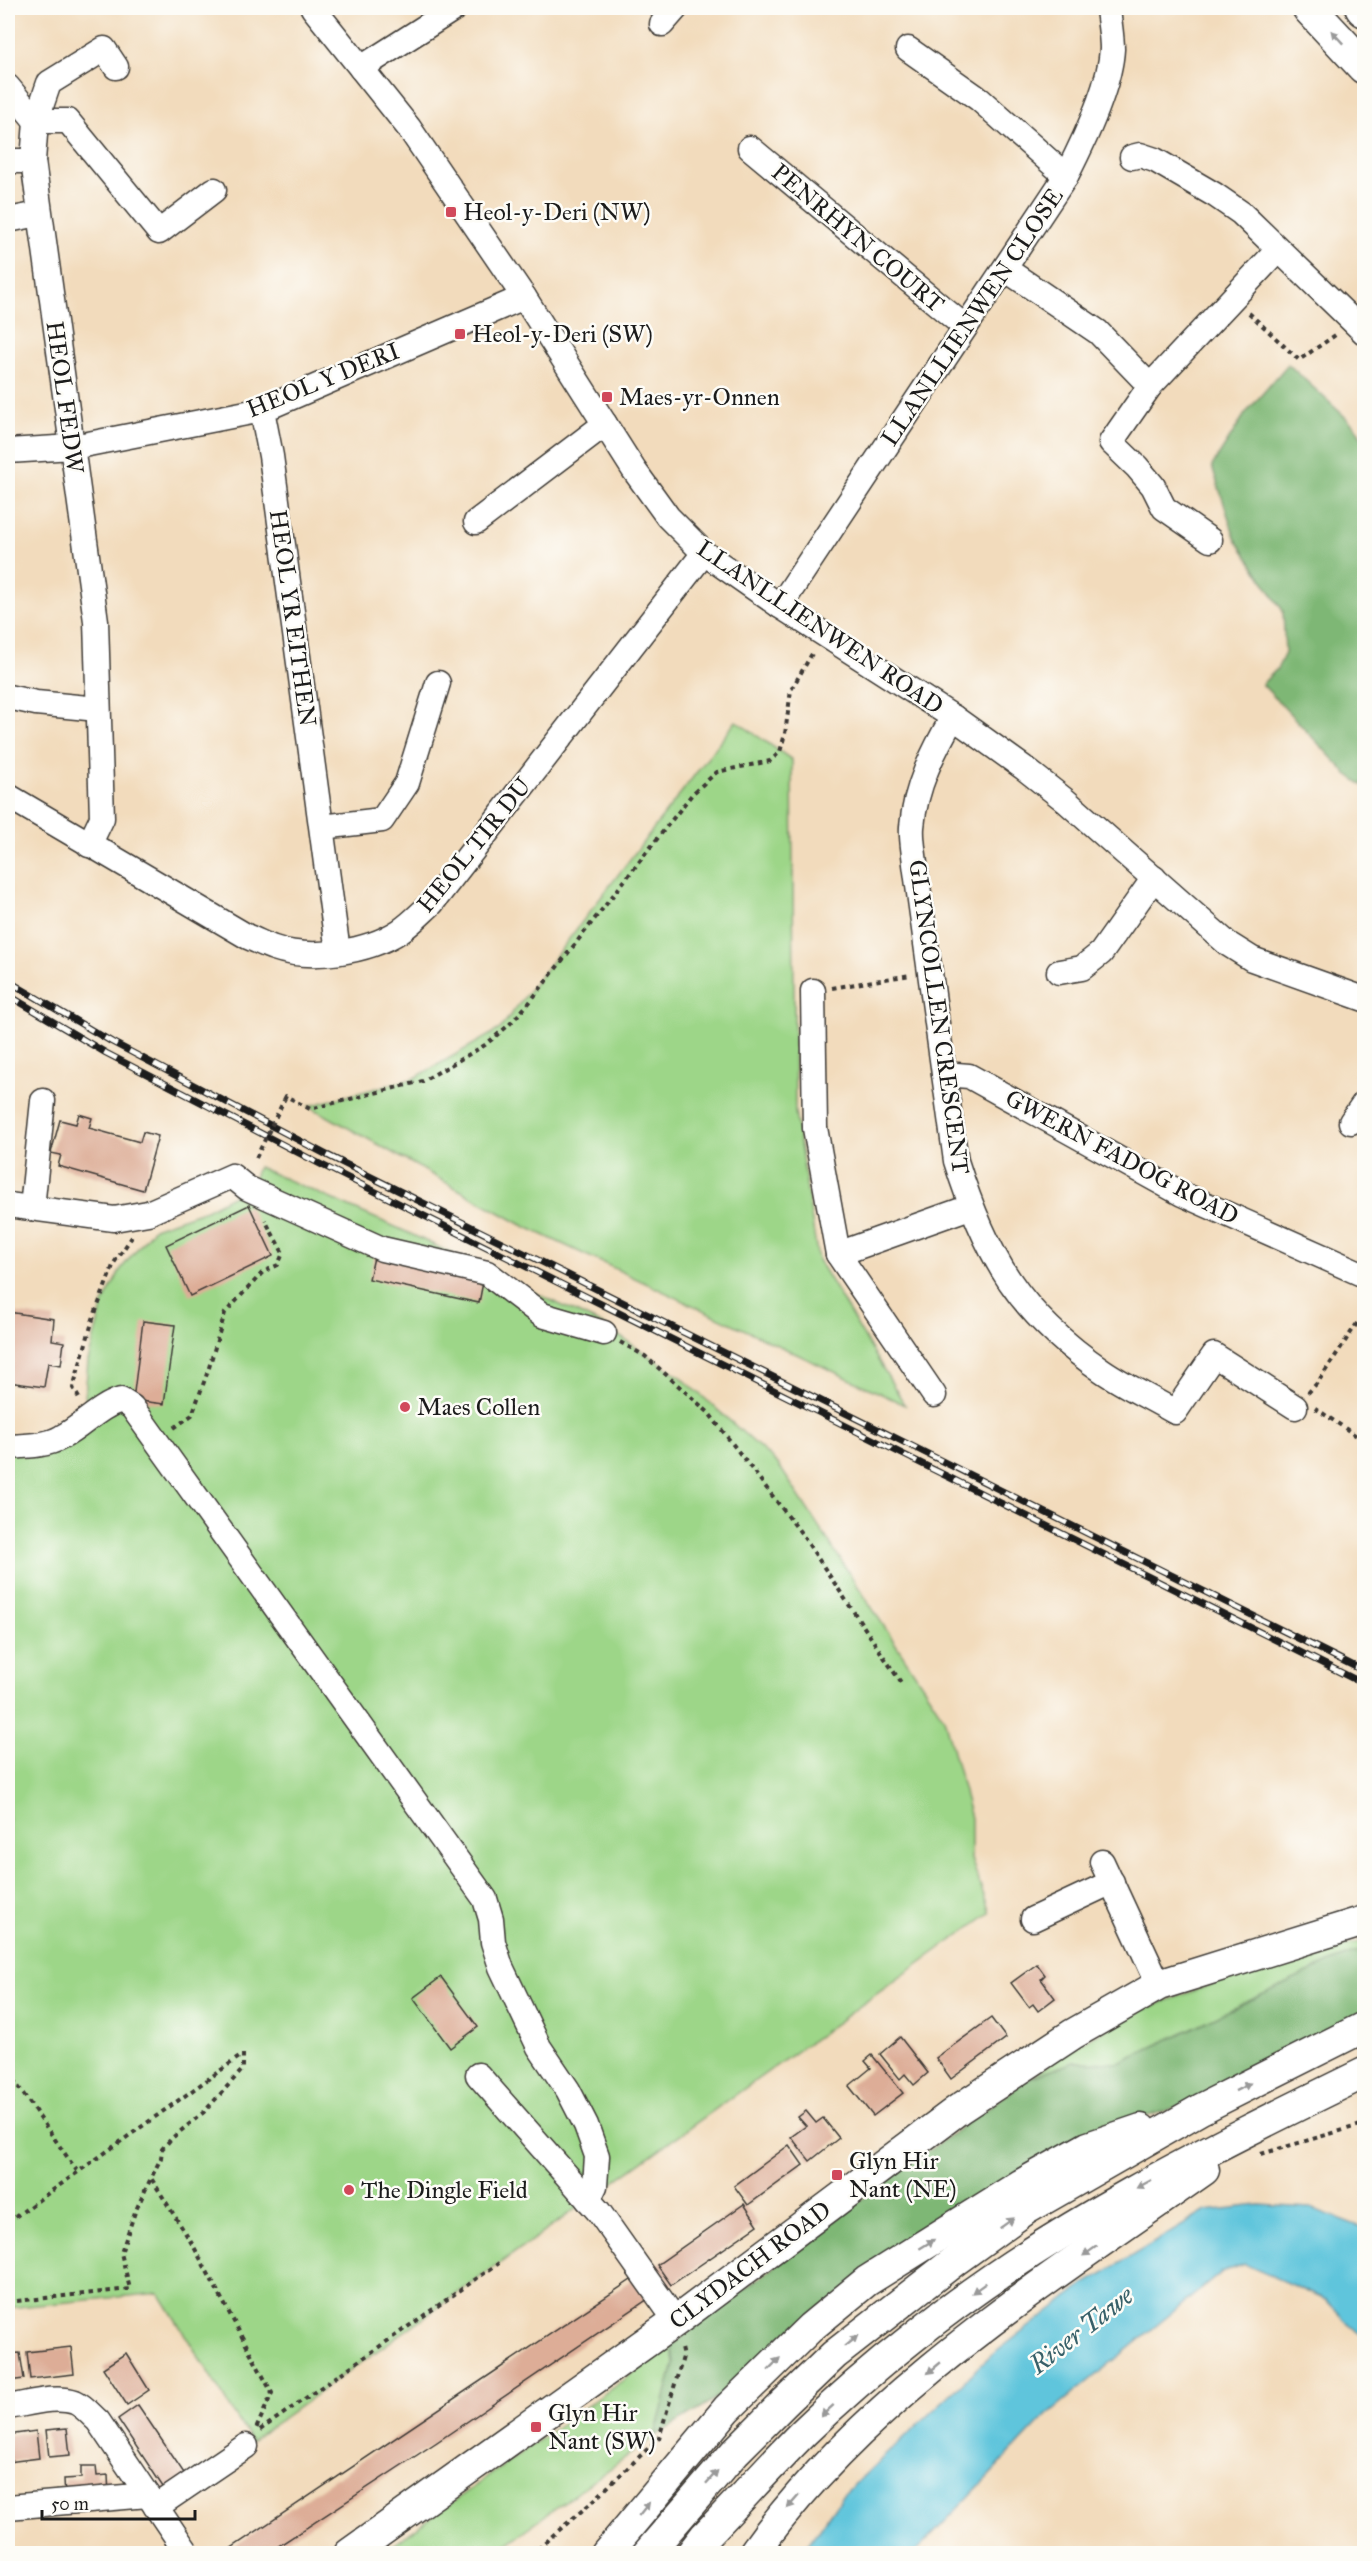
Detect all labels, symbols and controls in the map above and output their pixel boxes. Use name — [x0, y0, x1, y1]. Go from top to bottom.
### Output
one-way arrow — [1330, 30, 1344, 44]
street label: PENRHYN COURT — [765, 157, 951, 319]
street label: LLANLLIENWEN CLOSE — [874, 182, 1070, 452]
place label: Heol-y-Deri (NW) — [463, 197, 651, 227]
marker: Heol-y-Deri (NW) — [444, 205, 458, 219]
street label: HEOL FEDW — [39, 319, 91, 476]
place label: Heol-y-Deri (SW) — [472, 319, 653, 349]
marker: Heol-y-Deri (SW) — [453, 327, 467, 341]
street label: HEOL Y DERI — [242, 336, 404, 424]
place label: Maes-yr-Onnen — [619, 382, 780, 412]
marker: Maes-yr-Onnen — [600, 390, 614, 404]
street label: HEOL YR EITHEN — [263, 508, 323, 728]
street label: LLANLLIENWEN ROAD — [691, 533, 949, 721]
street label: HEOL TIR DU — [410, 771, 538, 919]
street label: GLYNCOLLEN CRESCENT — [902, 858, 976, 1176]
street label: GWERN FADOG ROAD — [1000, 1083, 1244, 1231]
place label: Maes Collen — [417, 1392, 540, 1422]
marker: Maes Collen — [398, 1400, 412, 1414]
one-way arrow — [1234, 2083, 1251, 2092]
place label: Glyn Hir Nant (NE) — [849, 2146, 957, 2204]
marker: Glyn Hir Nant (NE) — [830, 2168, 844, 2182]
place label: The Dingle Field — [361, 2175, 528, 2205]
one-way arrow — [1135, 2179, 1152, 2189]
marker: The Dingle Field — [342, 2183, 356, 2197]
street label: CLYDACH ROAD — [663, 2194, 837, 2336]
one-way arrow — [998, 2217, 1014, 2229]
one-way arrow — [919, 2238, 935, 2249]
one-way arrow — [1082, 2245, 1098, 2256]
water label: River Tawe — [1022, 2279, 1141, 2381]
one-way arrow — [971, 2282, 987, 2294]
one-way arrow — [844, 2335, 859, 2348]
one-way arrow — [767, 2357, 781, 2371]
one-way arrow — [927, 2361, 942, 2374]
place label: Glyn Hir Nant (SW) — [548, 2398, 656, 2456]
one-way arrow — [820, 2404, 835, 2417]
marker: Glyn Hir Nant (SW) — [529, 2420, 543, 2434]
one-way arrow — [705, 2470, 718, 2485]
scale bar — [42, 2483, 195, 2521]
text: 50 m — [51, 2493, 89, 2515]
one-way arrow — [787, 2494, 800, 2509]
one-way arrow — [637, 2502, 650, 2517]

